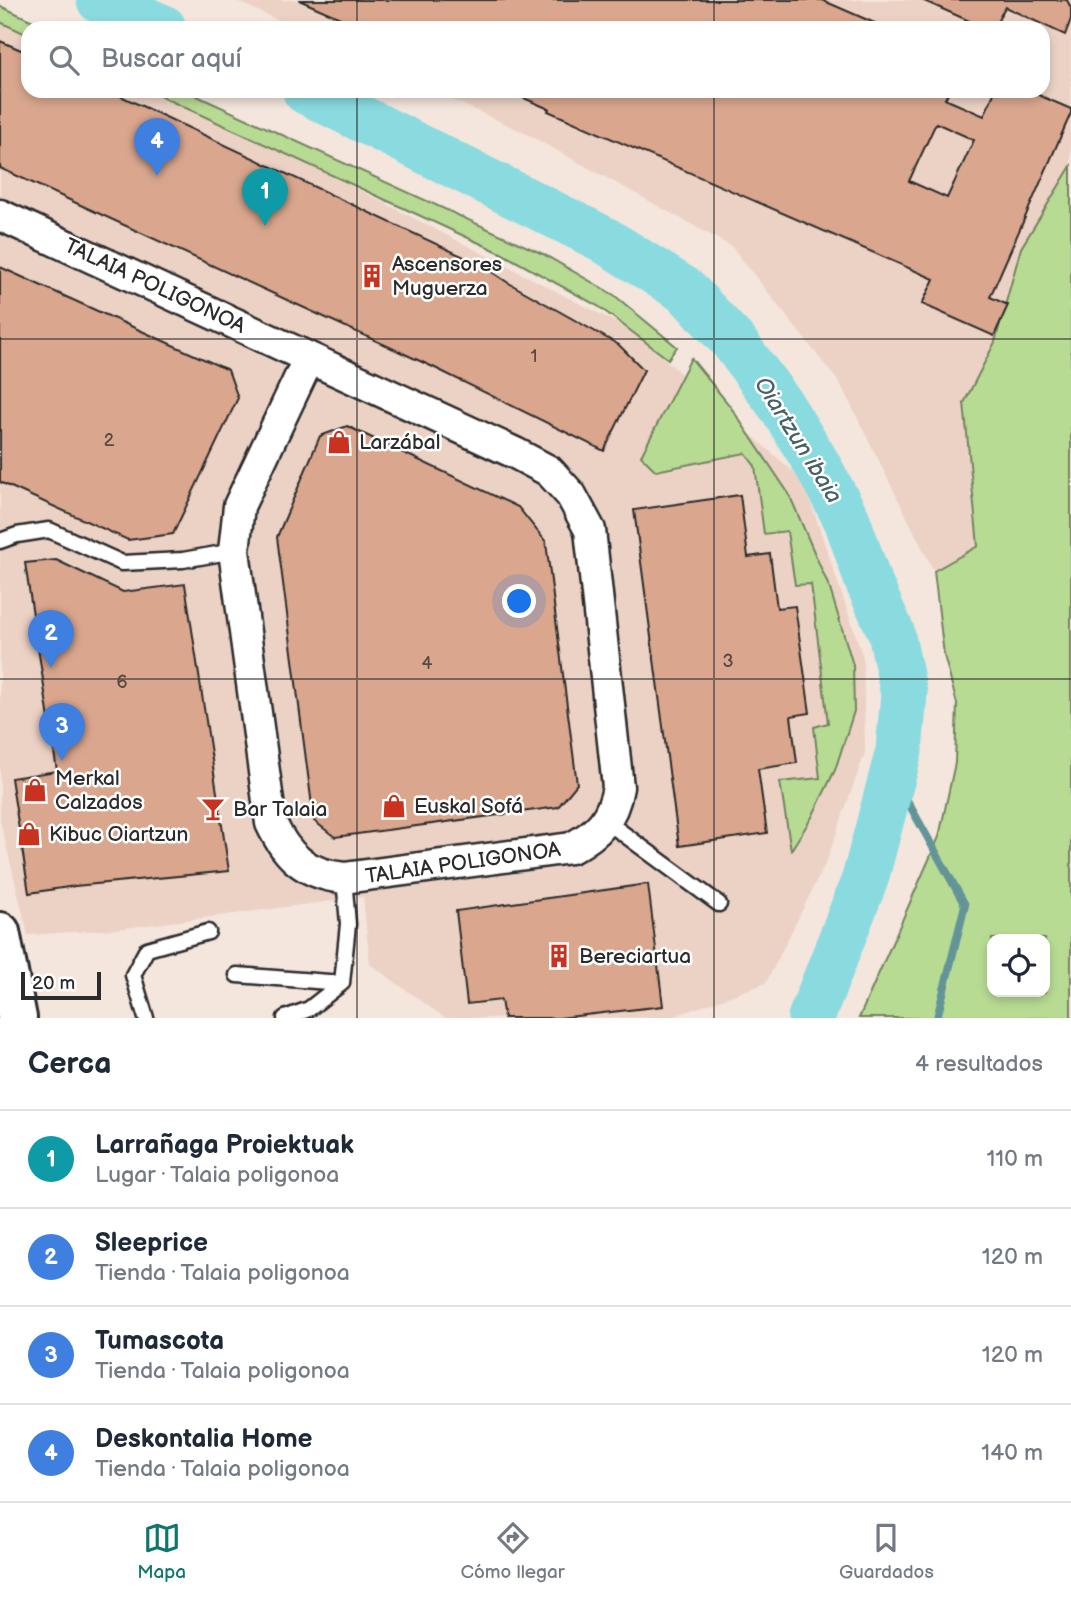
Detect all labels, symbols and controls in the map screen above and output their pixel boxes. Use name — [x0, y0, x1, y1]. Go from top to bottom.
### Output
search box — [21, 21, 1050, 98]
icon: search — [45, 41, 83, 79]
text: Buscar aquí — [101, 44, 242, 75]
pin: 4 — [134, 118, 180, 176]
pin: 1 — [242, 168, 288, 226]
street label: TALAIA POLIGONOA — [61, 233, 250, 339]
place label: Ascensores Muguerza — [392, 252, 502, 301]
building icon: Ascensores Muguerza — [358, 262, 386, 290]
house number: 1 — [531, 346, 537, 367]
water label: Oiartzun ibaia — [748, 372, 848, 508]
shop icon: Larzábal — [325, 428, 353, 456]
house number: 2 — [104, 430, 115, 451]
place label: Larzábal — [359, 430, 440, 455]
your location — [502, 584, 536, 618]
pin: 2 — [28, 610, 74, 668]
house number: 3 — [722, 651, 734, 672]
house number: 4 — [422, 653, 433, 674]
house number: 6 — [117, 672, 128, 693]
pin: 3 — [39, 703, 85, 761]
place label: Merkal Calzados — [55, 766, 143, 815]
shop icon: Merkal Calzados — [21, 776, 49, 804]
shop icon: Euskal Sofá — [380, 792, 408, 820]
place label: Euskal Sofá — [414, 794, 523, 819]
bar icon: Bar Talaia — [199, 795, 227, 823]
place label: Bar Talaia — [233, 797, 327, 822]
shop icon: Kibuc Oiartzun — [15, 820, 43, 848]
place label: Kibuc Oiartzun — [49, 822, 188, 847]
street label: TALAIA POLIGONOA — [364, 837, 562, 889]
map controls — [987, 934, 1050, 997]
button: locate — [987, 934, 1050, 997]
building icon: Bereciartua — [545, 942, 573, 970]
place label: Bereciartua — [579, 944, 691, 969]
scale bar — [21, 969, 102, 1001]
text: 20 m — [32, 972, 75, 995]
text: Cerca — [28, 1046, 111, 1082]
text: 4 resultados — [915, 1050, 1043, 1078]
text: Larrañaga Proiektuak — [95, 1130, 354, 1161]
text: 1 — [46, 1145, 56, 1173]
text: 110 m — [986, 1145, 1043, 1173]
text: Lugar · Talaia poligonoa — [95, 1161, 339, 1189]
text: Sleeprice — [95, 1228, 208, 1259]
text: 2 — [44, 1243, 58, 1271]
text: 120 m — [982, 1243, 1043, 1271]
text: Tienda · Talaia poligonoa — [95, 1259, 350, 1287]
text: Tumascota — [95, 1326, 224, 1357]
text: 3 — [44, 1341, 58, 1369]
text: 120 m — [982, 1341, 1043, 1369]
text: Tienda · Talaia poligonoa — [95, 1357, 350, 1385]
text: Deskontalia Home — [95, 1424, 313, 1455]
text: 4 — [44, 1439, 58, 1467]
text: 140 m — [981, 1439, 1043, 1467]
text: Tienda · Talaia poligonoa — [95, 1455, 350, 1483]
tab: Mapa — [137, 1519, 186, 1584]
tab: Cómo llegar — [460, 1519, 565, 1584]
tab: Guardados — [839, 1519, 934, 1584]

